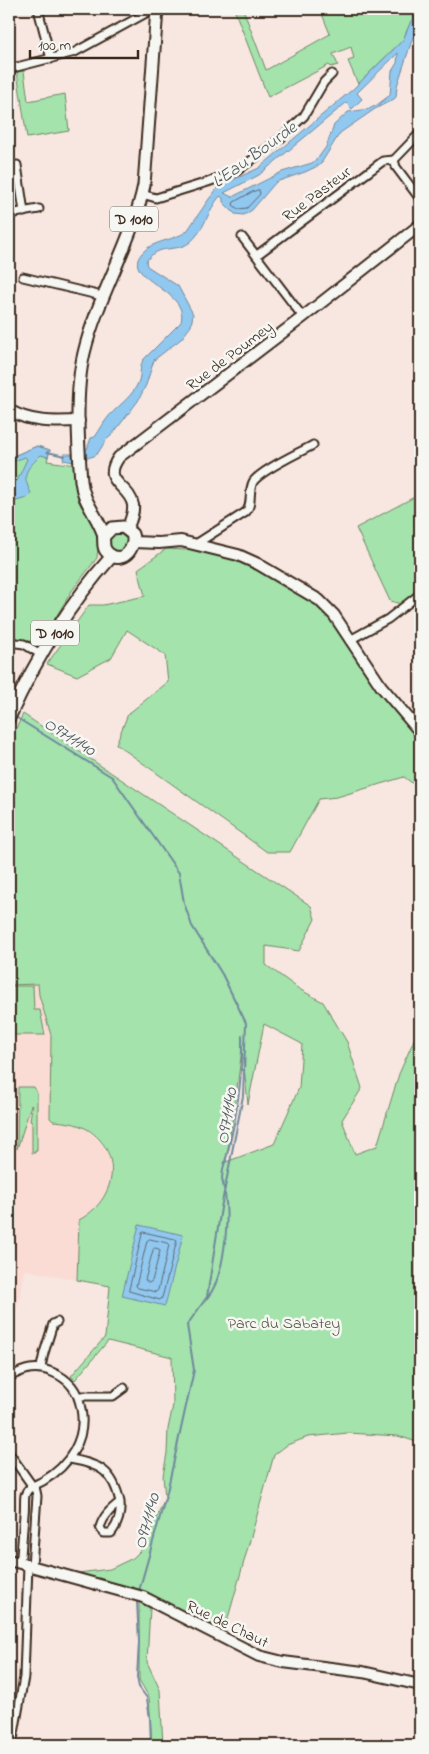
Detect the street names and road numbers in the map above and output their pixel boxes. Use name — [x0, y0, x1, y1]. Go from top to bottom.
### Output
street label: Rue Pasteur — [278, 161, 357, 229]
road number: D 1010 — [110, 206, 158, 232]
street label: Rue de Poumey — [182, 316, 279, 397]
road number: D 1010 — [31, 620, 79, 646]
street label: Rue de Chaut — [182, 1595, 273, 1655]

